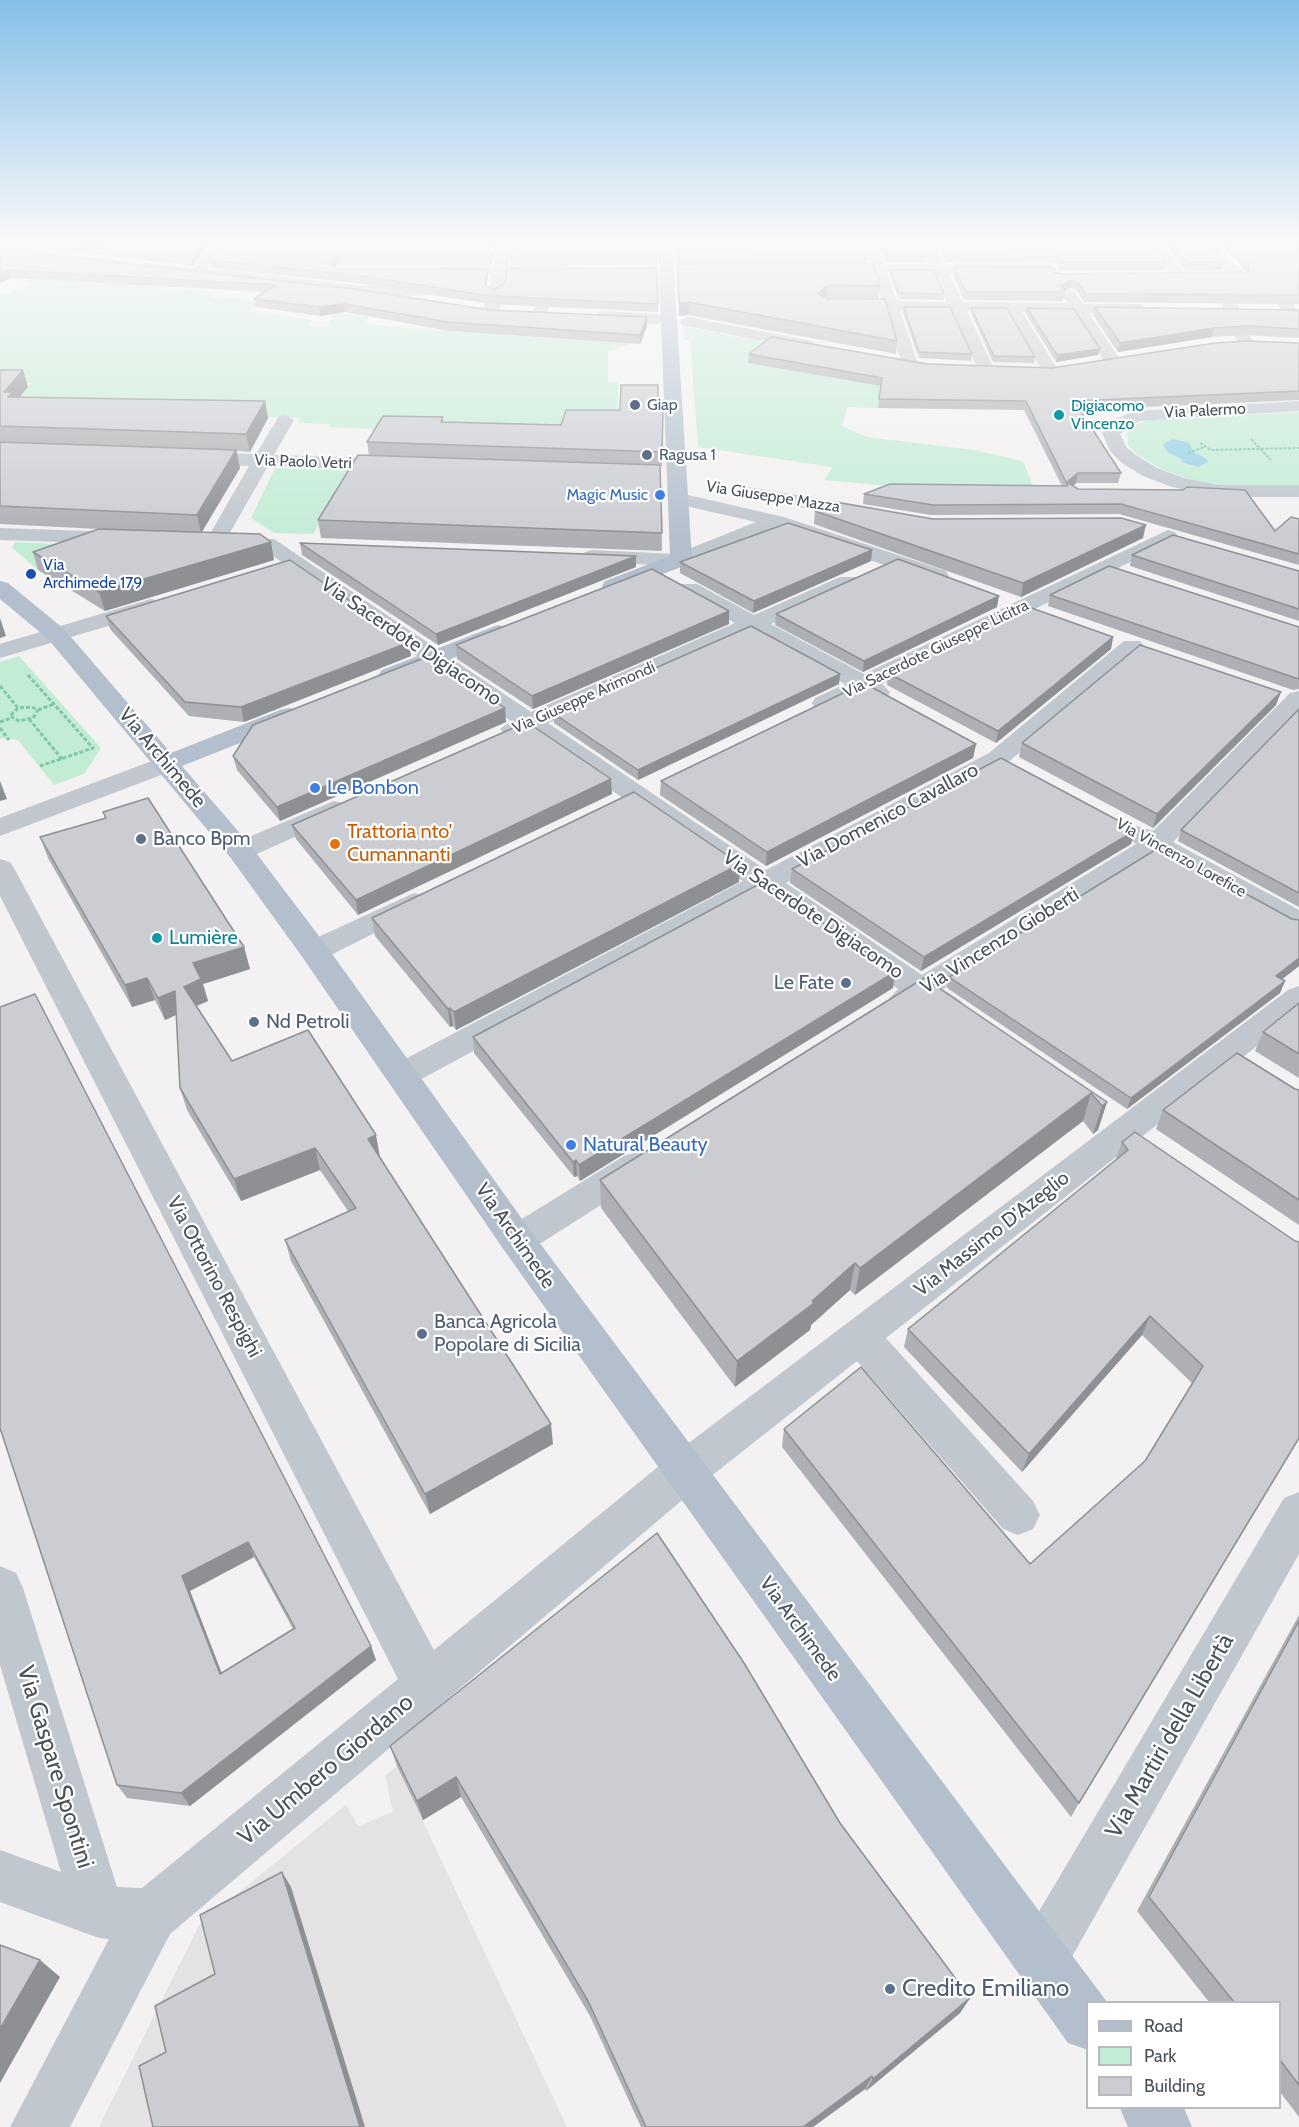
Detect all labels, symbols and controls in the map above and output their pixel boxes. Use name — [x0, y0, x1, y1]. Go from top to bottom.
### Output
place label: Giap — [647, 395, 678, 415]
place label: Digiacomo Vincenzo — [1071, 396, 1144, 434]
marker: Giap — [628, 398, 642, 412]
street label: Via Palermo — [1164, 399, 1246, 423]
marker: Digiacomo Vincenzo — [1052, 408, 1066, 422]
place label: Ragusa 1 — [659, 445, 716, 465]
marker: Ragusa 1 — [640, 448, 654, 462]
street label: Via Paolo Vetri — [254, 451, 352, 473]
street label: Via Giuseppe Mazza — [705, 477, 841, 517]
place label: Magic Music — [566, 485, 648, 505]
marker: Magic Music — [653, 488, 667, 502]
place label: Via Archimede 179 — [43, 555, 142, 593]
marker: Via Archimede 179 — [24, 567, 38, 581]
street label: Via Sacerdote Digiacomo — [316, 573, 506, 711]
street label: Via Sacerdote Giuseppe Licitra — [840, 596, 1032, 702]
street label: Via Giuseppe Arimondi — [510, 658, 658, 738]
street label: Via Archimede — [113, 703, 211, 813]
street label: Via Domenico Cavallaro — [793, 758, 983, 874]
place label: Le Bonbon — [327, 776, 419, 800]
marker: Le Bonbon — [308, 781, 322, 795]
street label: Via Vincenzo Lorefice — [1113, 814, 1249, 902]
place label: Trattoria nto' Cumannanti — [347, 820, 452, 867]
place label: Banco Bpm — [153, 827, 251, 851]
marker: Banco Bpm — [134, 832, 148, 846]
marker: Trattoria nto' Cumannanti — [328, 837, 342, 851]
street label: Via Sacerdote Digiacomo — [718, 846, 908, 984]
street label: Via Vincenzo Gioberti — [916, 883, 1084, 999]
place label: Lumière — [169, 926, 238, 950]
marker: Lumière — [150, 931, 164, 945]
place label: Le Fate — [774, 971, 834, 995]
marker: Le Fate — [839, 976, 853, 990]
place label: Nd Petroli — [266, 1010, 350, 1034]
marker: Nd Petroli — [247, 1015, 261, 1029]
place label: Natural Beauty — [583, 1133, 708, 1157]
marker: Natural Beauty — [564, 1138, 578, 1152]
street label: Via Massimo D'Azeglio — [910, 1166, 1074, 1302]
street label: Via Archimede — [470, 1179, 560, 1293]
street label: Via Ottorino Respighi — [161, 1192, 267, 1362]
place label: Banca Agricola Popolare di Sicilia — [434, 1310, 581, 1357]
marker: Banca Agricola Popolare di Sicilia — [415, 1327, 429, 1341]
street label: Via Archimede — [754, 1572, 846, 1686]
street label: Via Martiri della Libertà — [1100, 1629, 1240, 1843]
street label: Via Gaspare Spontini — [10, 1662, 100, 1872]
street label: Via Umbero Giordano — [232, 1688, 420, 1852]
place label: Credito Emiliano — [902, 1975, 1069, 2003]
marker: Credito Emiliano — [883, 1982, 897, 1996]
legend — [1086, 2001, 1281, 2109]
text: Road — [1144, 2015, 1183, 2037]
text: Park — [1144, 2045, 1176, 2067]
text: Building — [1144, 2075, 1205, 2097]

